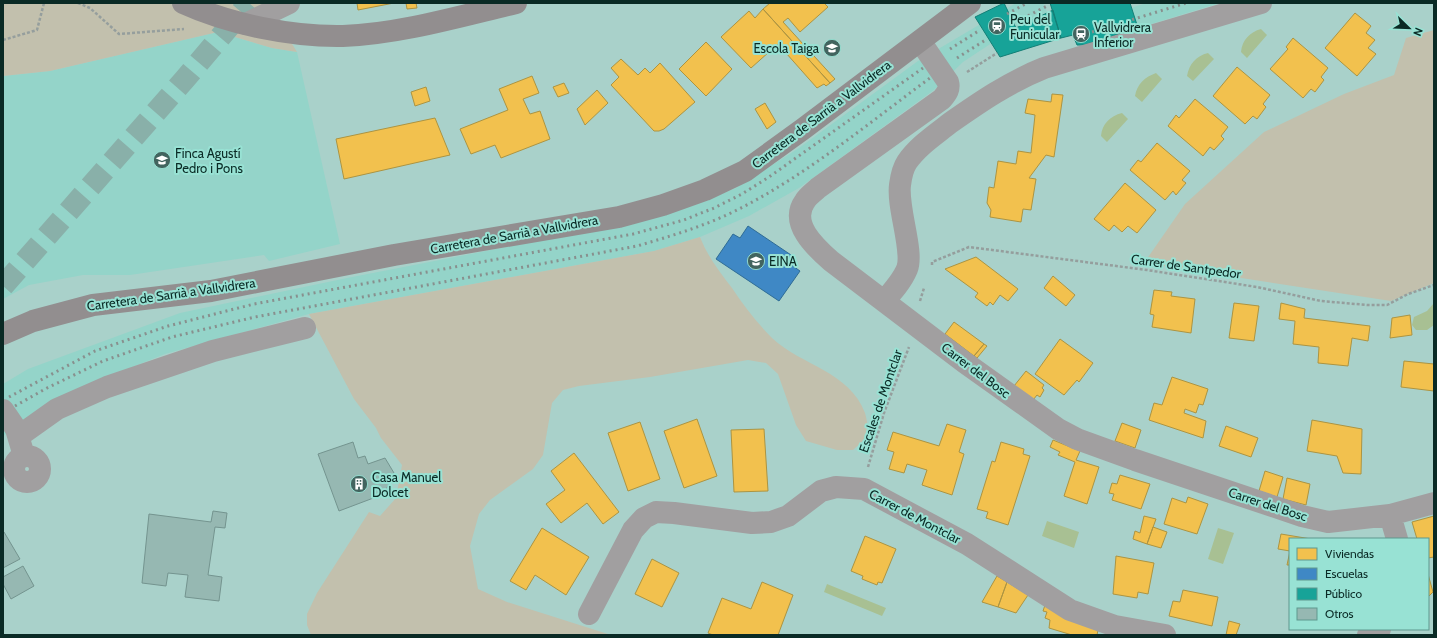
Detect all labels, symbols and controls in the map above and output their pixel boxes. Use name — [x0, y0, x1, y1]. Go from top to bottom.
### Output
north arrow — [1389, 8, 1429, 48]
place label: Peu del Funicular — [1010, 11, 1060, 42]
station icon: Peu del Funicular — [987, 16, 1007, 36]
place label: Vallvidrera Inferior — [1094, 19, 1152, 50]
station icon: Vallvidrera Inferior — [1071, 24, 1091, 44]
text: N — [1410, 26, 1426, 38]
school or university icon: Escola Taiga — [822, 38, 842, 58]
place label: Escola Taiga — [753, 40, 820, 56]
street label: Carretera de Sarrià a Vallvidrera — [748, 56, 894, 172]
place label: Finca Agustí Pedro i Pons — [175, 145, 244, 176]
school or university icon: Finca Agustí Pedro i Pons — [152, 150, 172, 170]
street label: Carretera de Sarrià a Vallvidrera — [429, 211, 600, 257]
street label: Carrer de Santpedor — [1130, 250, 1243, 282]
school or university icon: EINA — [746, 251, 766, 271]
place label: EINA — [769, 253, 797, 269]
street label: Carretera de Sarrià a Vallvidrera — [86, 274, 257, 314]
street label: Carrer del Bosc — [938, 339, 1014, 401]
street label: Escales de Montclar — [855, 347, 905, 455]
place label: Casa Manuel Dolcet — [372, 469, 441, 500]
building icon: Casa Manuel Dolcet — [349, 474, 369, 494]
street label: Carrer del Bosc — [1227, 484, 1310, 524]
street label: Carrer de Montclar — [867, 485, 964, 547]
legend — [1289, 538, 1429, 630]
text: Viviendas — [1325, 546, 1374, 561]
text: Escuelas — [1325, 566, 1368, 581]
text: Público — [1325, 586, 1362, 601]
text: Otros — [1325, 606, 1354, 621]

